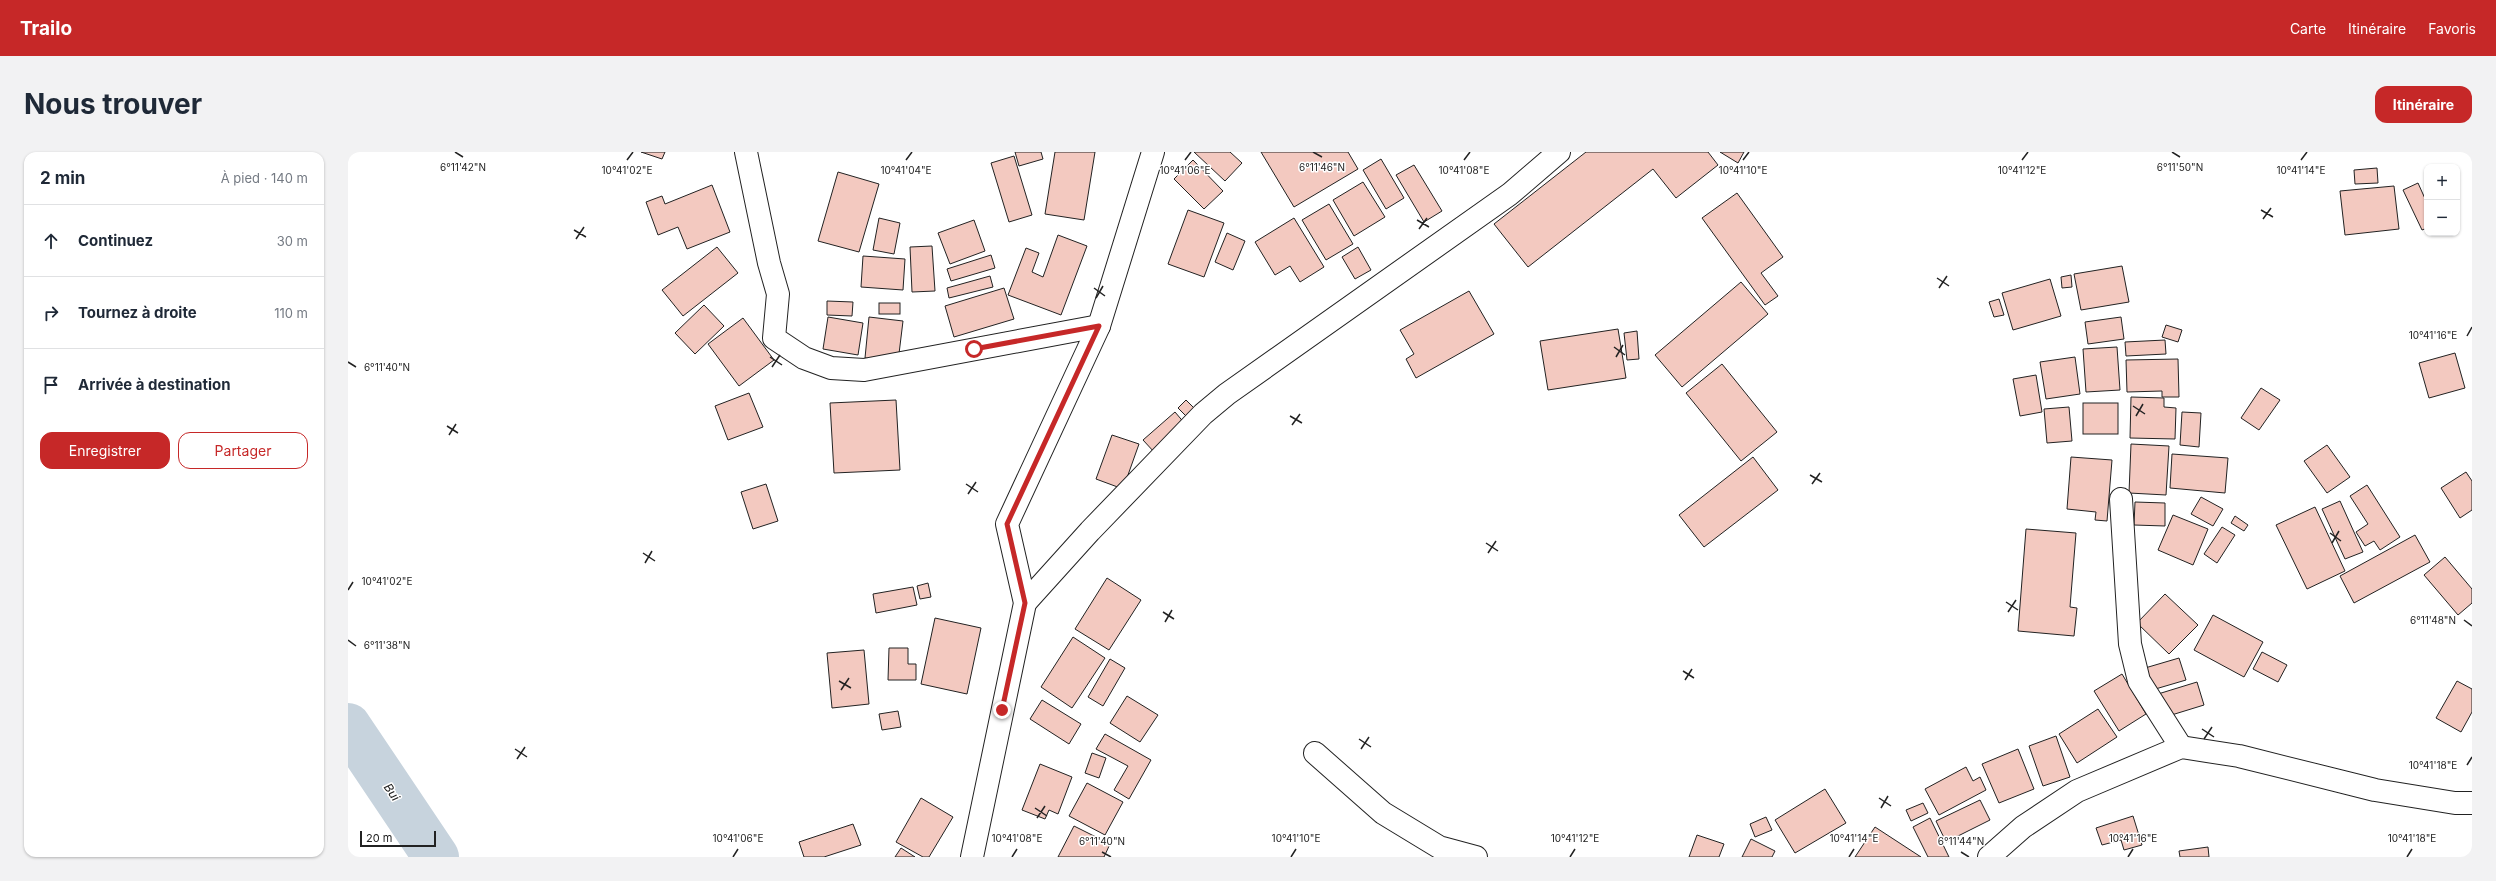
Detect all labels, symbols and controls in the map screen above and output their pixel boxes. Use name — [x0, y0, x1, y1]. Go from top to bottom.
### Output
text: Trailo — [20, 17, 72, 40]
text: Carte — [2290, 20, 2326, 37]
text: Itinéraire — [2348, 20, 2406, 37]
text: Favoris — [2428, 20, 2476, 37]
button: Itinéraire — [2375, 86, 2472, 123]
text: Nous trouver — [24, 87, 202, 121]
text: 6°11'42"N — [440, 161, 486, 173]
text: 6°11'46"N — [1299, 161, 1345, 173]
text: 6°11'50"N — [2157, 161, 2203, 173]
text: 10°41'02"E — [602, 164, 652, 176]
text: 10°41'04"E — [880, 164, 932, 176]
text: 10°41'06"E — [1160, 164, 1211, 176]
text: 10°41'08"E — [1439, 164, 1489, 176]
text: 10°41'10"E — [1719, 164, 1767, 176]
text: 10°41'12"E — [1998, 164, 2046, 176]
text: 10°41'14"E — [2276, 164, 2326, 176]
map controls — [2424, 164, 2460, 236]
button: + — [2424, 164, 2460, 200]
text: 2 min — [40, 168, 85, 188]
text: À pied · 140 m — [221, 170, 308, 186]
button: − — [2424, 200, 2460, 236]
icon: ahead — [40, 230, 62, 252]
text: Continuez — [78, 231, 153, 250]
text: 30 m — [277, 233, 308, 249]
icon: right — [40, 302, 62, 324]
text: Tournez à droite — [78, 303, 197, 322]
text: 110 m — [274, 305, 308, 321]
text: 10°41'16"E — [2409, 329, 2457, 341]
route start — [965, 340, 983, 358]
text: 6°11'40"N — [364, 361, 410, 373]
icon: arrive — [40, 374, 62, 396]
text: Arrivée à destination — [78, 375, 231, 394]
button: Enregistrer — [40, 432, 170, 469]
button: Partager — [178, 432, 308, 469]
text: 10°41'02"E — [362, 575, 412, 587]
text: 6°11'48"N — [2410, 614, 2456, 626]
text: 6°11'38"N — [364, 639, 410, 651]
route end — [993, 701, 1011, 719]
text: 10°41'18"E — [2409, 759, 2457, 771]
water label: Bui — [381, 780, 404, 804]
scale bar — [360, 829, 436, 848]
text: 20 m — [366, 831, 392, 845]
text: 10°41'06"E — [713, 832, 764, 844]
text: 10°41'08"E — [992, 832, 1042, 844]
text: 10°41'10"E — [1272, 832, 1320, 844]
text: 10°41'12"E — [1551, 832, 1599, 844]
text: 10°41'14"E — [1829, 832, 1879, 844]
text: 10°41'16"E — [2109, 832, 2157, 844]
text: 10°41'18"E — [2388, 832, 2436, 844]
text: 6°11'40"N — [1079, 835, 1125, 847]
text: 6°11'44"N — [1938, 835, 1984, 847]

